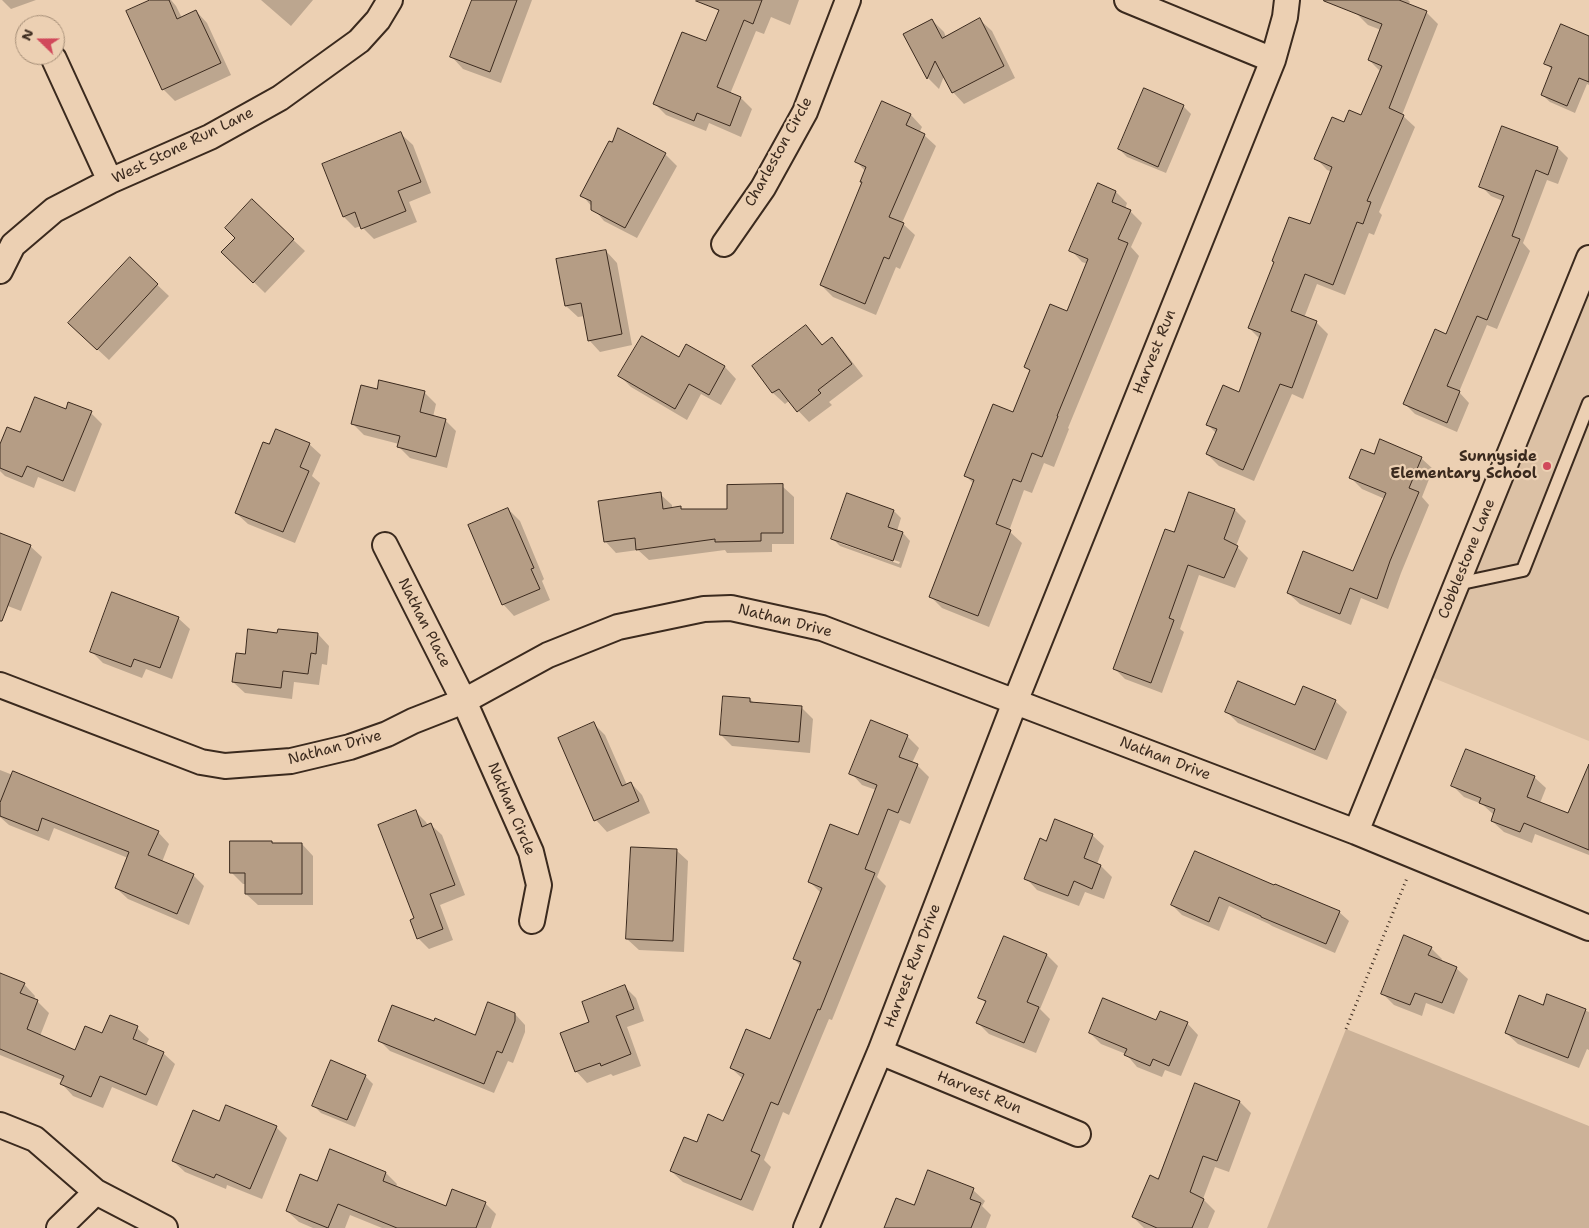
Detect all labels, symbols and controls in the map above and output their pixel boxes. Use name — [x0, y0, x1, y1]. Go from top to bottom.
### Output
north arrow — [15, 15, 65, 65]
text: N — [17, 26, 37, 43]
street label: Charleston Circle — [741, 94, 817, 210]
street label: West Stone Run Lane — [109, 104, 257, 188]
street label: Harvest Run — [1130, 307, 1180, 397]
place label: Sunnyside Elementary School — [1390, 448, 1537, 483]
marker: Sunnyside Elementary School — [1541, 460, 1553, 472]
street label: Cobblestone Lane — [1435, 496, 1499, 622]
street label: Nathan Place — [394, 575, 454, 671]
street label: Nathan Drive — [736, 601, 834, 641]
street label: Nathan Drive — [286, 727, 384, 769]
street label: Nathan Drive — [1117, 733, 1213, 785]
street label: Nathan Circle — [483, 760, 539, 858]
street label: Harvest Run Drive — [881, 901, 945, 1031]
street label: Harvest Run — [934, 1068, 1024, 1118]

